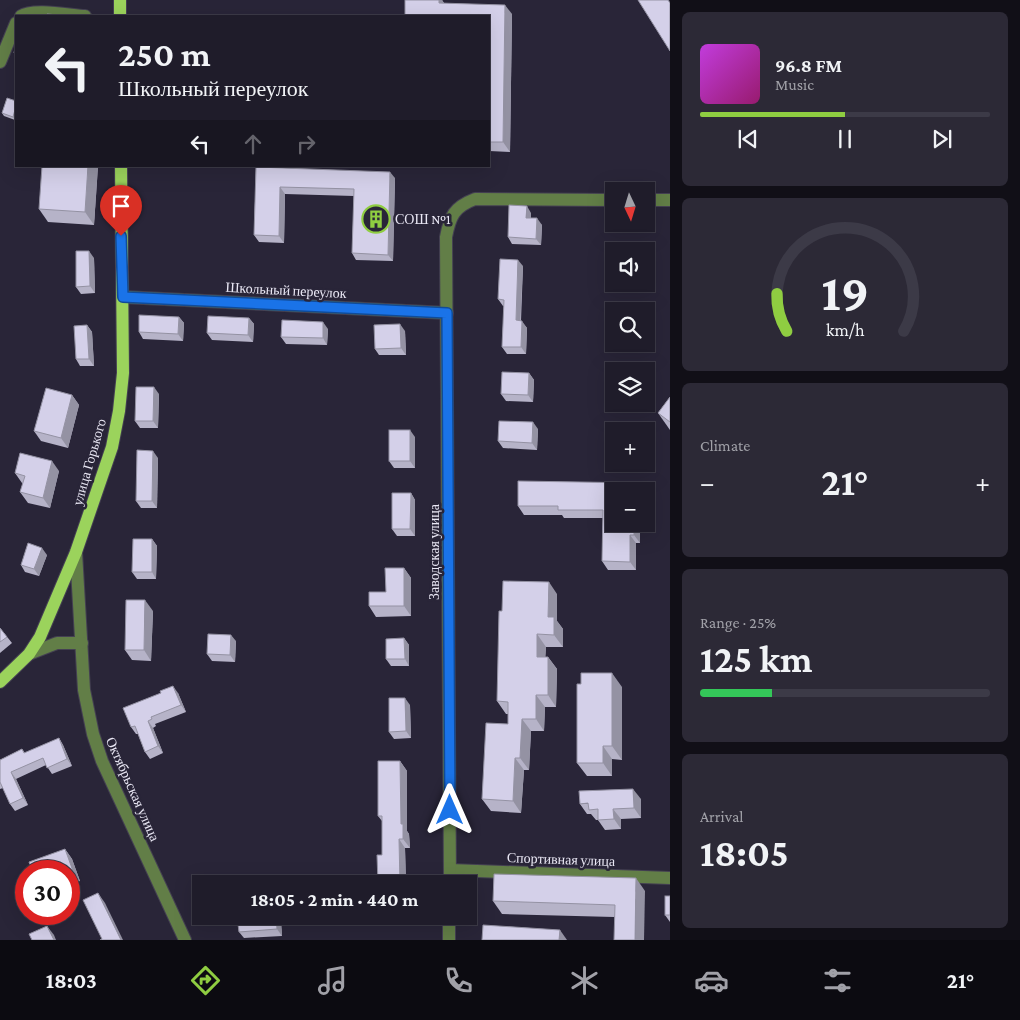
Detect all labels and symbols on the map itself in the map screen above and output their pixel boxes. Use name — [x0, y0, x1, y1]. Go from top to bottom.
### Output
north arrow — [605, 182, 655, 232]
pin — [100, 185, 142, 236]
building icon: СОШ №1 — [361, 204, 391, 234]
place label: СОШ №1 — [395, 211, 451, 227]
street label: Школьный переулок — [225, 279, 347, 301]
street label: улица Горького — [69, 417, 109, 507]
street label: Заводская улица — [426, 503, 442, 600]
street label: Октябрьская улица — [103, 734, 163, 844]
position arrow — [423, 783, 475, 835]
street label: Спортивная улица — [507, 849, 616, 869]
speed limit sign: 30 — [15, 860, 80, 925]

